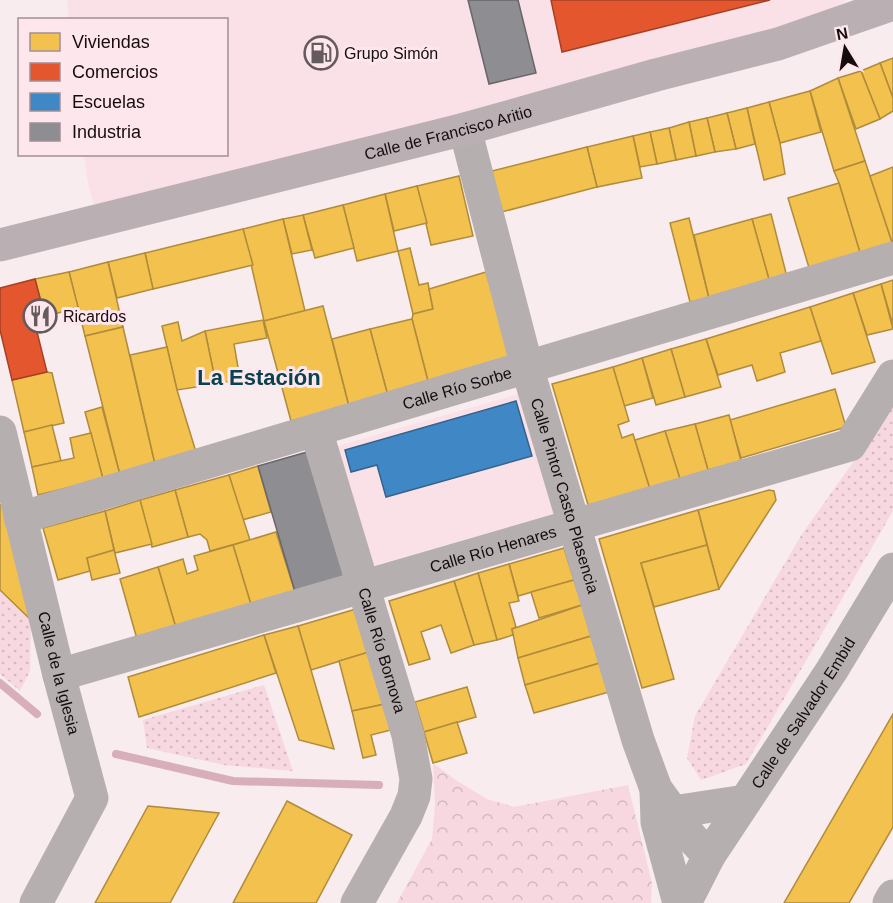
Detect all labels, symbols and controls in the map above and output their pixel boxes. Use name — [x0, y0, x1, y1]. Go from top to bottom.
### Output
legend — [18, 18, 228, 156]
north arrow — [815, 18, 875, 78]
text: N — [835, 24, 850, 43]
text: Viviendas — [72, 32, 150, 52]
fuel station icon: Grupo Simón — [303, 35, 339, 71]
place label: Grupo Simón — [344, 45, 438, 62]
text: Comercios — [72, 62, 158, 82]
text: Escuelas — [72, 92, 145, 112]
street label: Calle de Francisco Aritio — [362, 102, 534, 162]
text: Industria — [72, 122, 142, 142]
restaurant icon: Ricardos — [22, 298, 58, 334]
place label: Ricardos — [63, 308, 126, 325]
street label: Calle Río Sorbe — [400, 364, 514, 412]
district label: La Estación — [197, 365, 321, 390]
street label: Calle Pintor Casto Plasencia — [528, 396, 602, 595]
street label: Calle Río Henares — [428, 522, 558, 575]
street label: Calle Río Bornova — [356, 586, 409, 715]
street label: Calle de la Iglesia — [35, 610, 83, 736]
street label: Calle de Salvador Embid — [748, 634, 858, 791]

